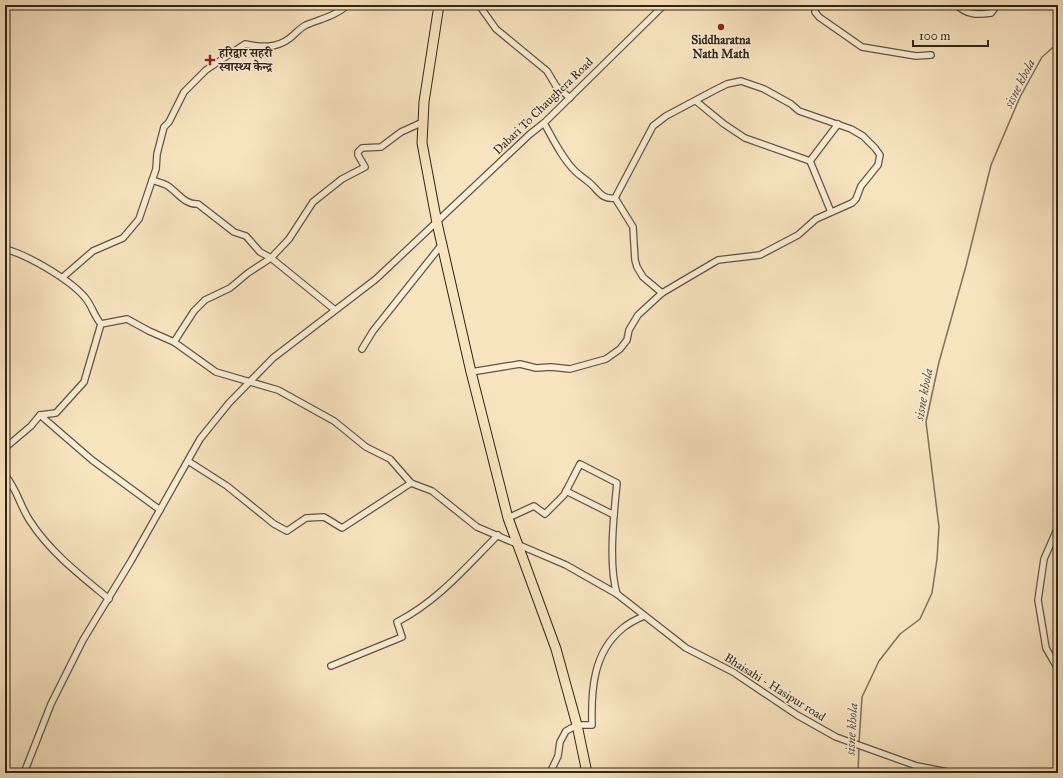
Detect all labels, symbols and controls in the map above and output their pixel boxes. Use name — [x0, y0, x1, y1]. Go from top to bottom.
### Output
marker: Siddharatna Nath Math — [716, 22, 726, 32]
scale bar — [913, 22, 988, 48]
text: 100 m — [919, 29, 950, 43]
place label: Siddharatna Nath Math — [691, 33, 752, 61]
place label: हरिद्वार सहरी स्वास्थ्य केन्द्र — [218, 46, 273, 74]
marker: हरिद्वार सहरी स्वास्थ्य केन्द्र — [204, 54, 216, 66]
street label: Dabari To Chaughera Road — [490, 55, 596, 158]
water label: sisne khola — [1000, 56, 1039, 111]
water label: sisne khola — [911, 367, 936, 422]
street label: Bhaisahi - Hasipur road — [722, 650, 828, 724]
water label: sisne khola — [843, 702, 861, 757]

